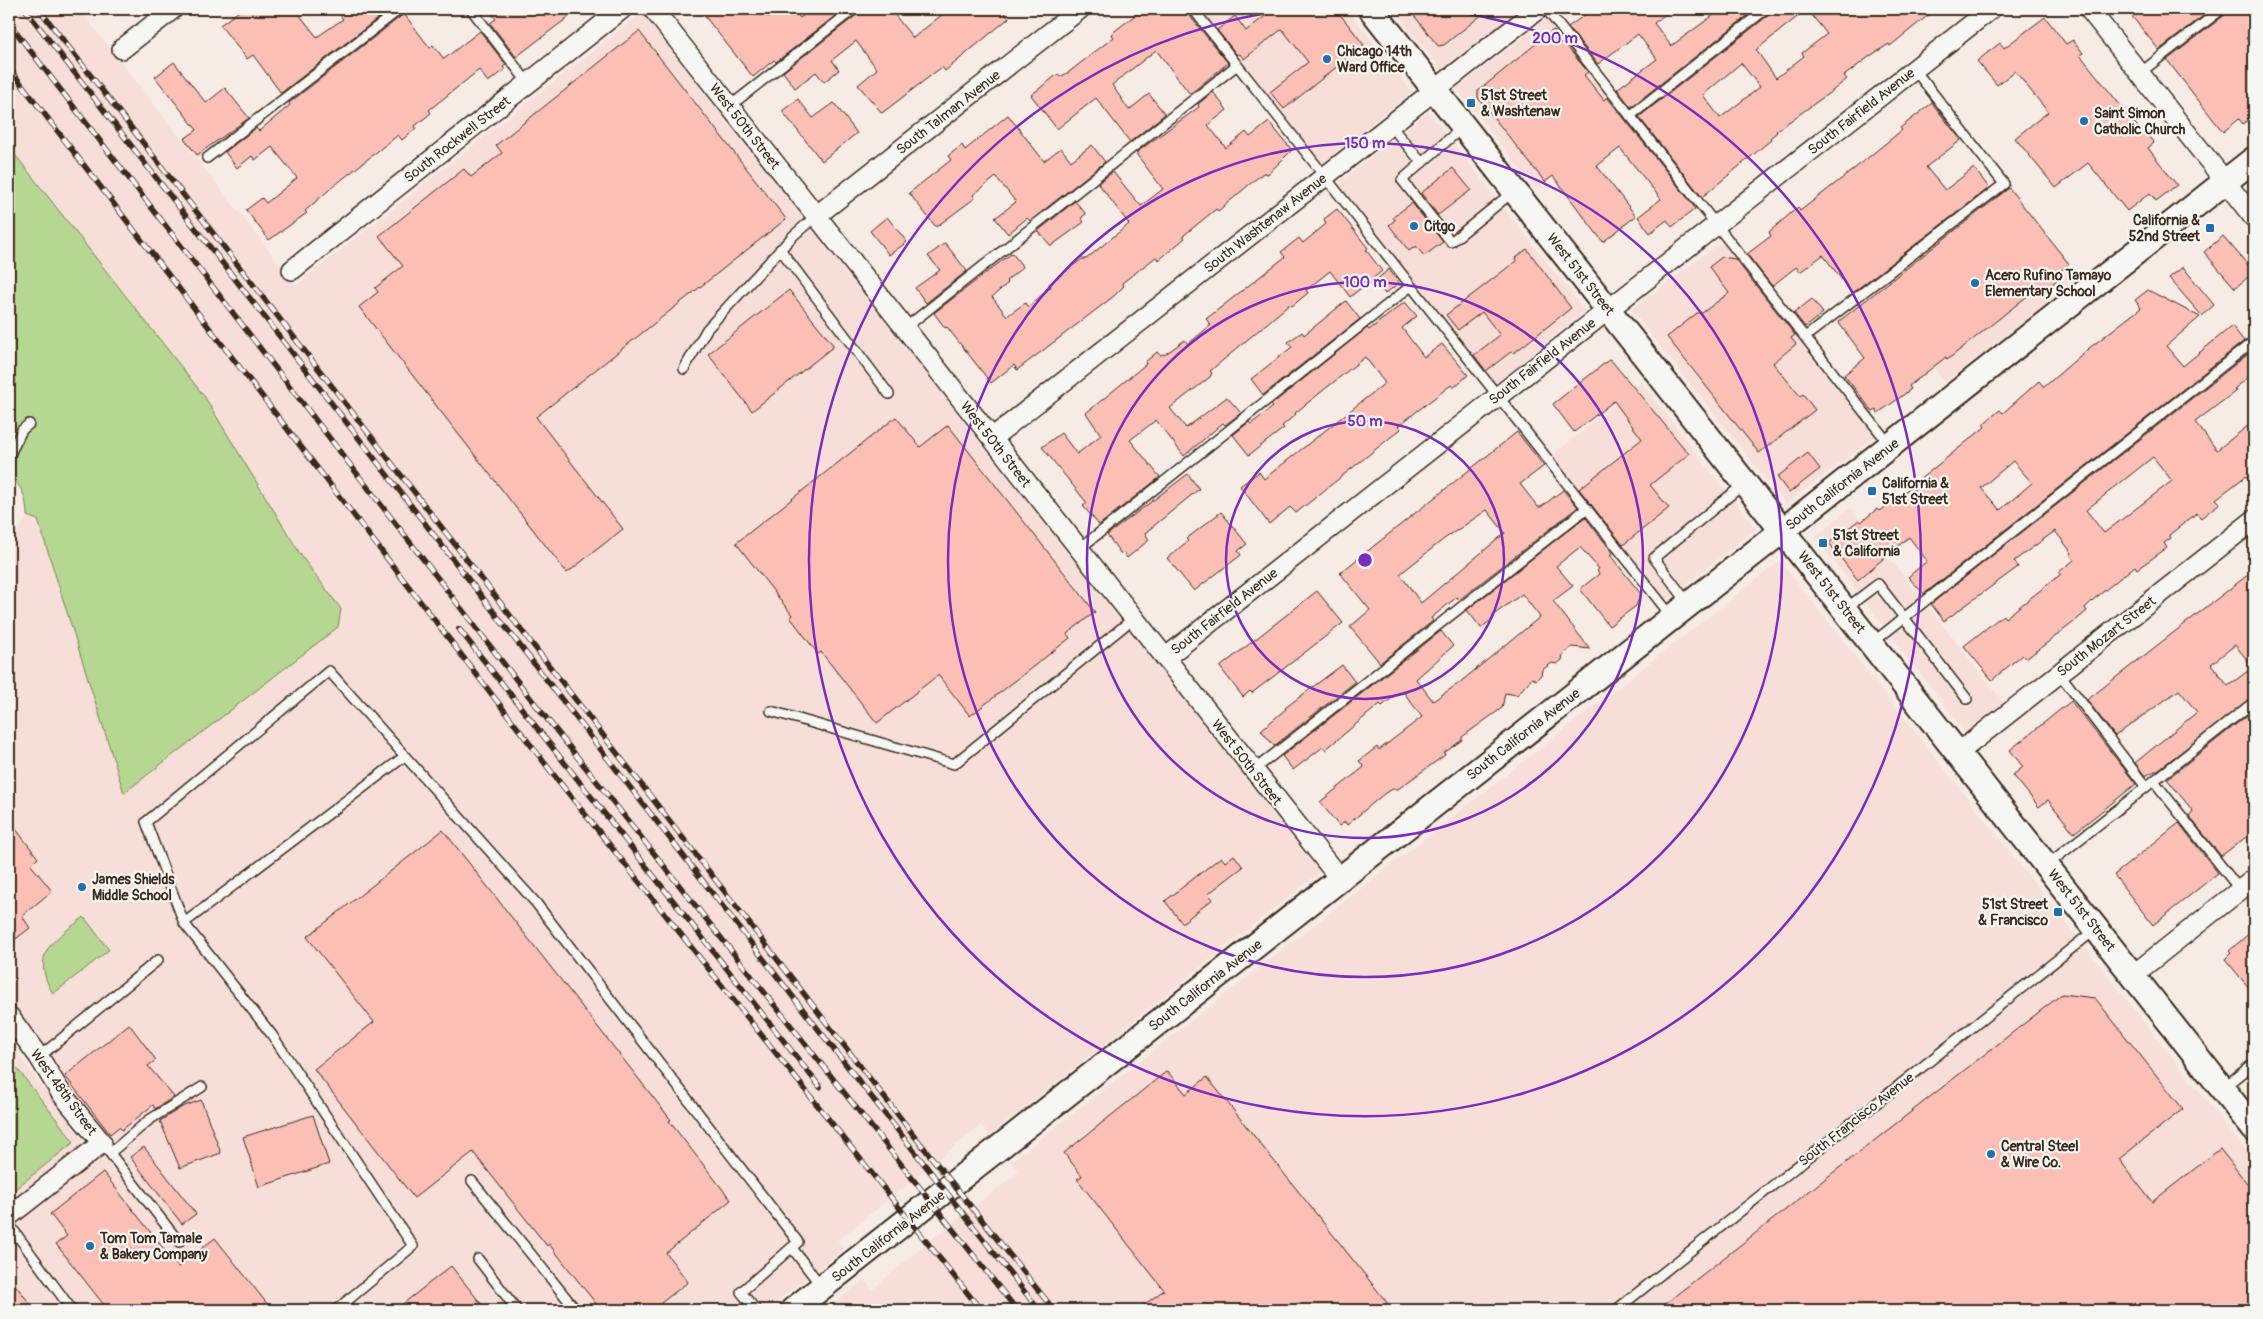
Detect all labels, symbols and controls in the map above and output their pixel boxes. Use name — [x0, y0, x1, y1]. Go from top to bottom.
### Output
text: 200 m — [1532, 29, 1578, 48]
place label: Chicago 14th Ward Office — [1337, 43, 1412, 76]
marker: Chicago 14th Ward Office — [1321, 53, 1333, 65]
street label: South Fairfield Avenue — [1804, 64, 1918, 158]
street label: South Talman Avenue — [893, 66, 1004, 158]
street label: West 50th Street — [706, 80, 784, 173]
place label: 51st Street & Washtenaw — [1481, 87, 1561, 120]
street label: South Rockwell Street — [401, 92, 514, 186]
marker: 51st Street & Washtenaw — [1465, 97, 1477, 109]
place label: Saint Simon Catholic Church — [2094, 105, 2186, 138]
marker: Saint Simon Catholic Church — [2078, 115, 2090, 127]
text: 150 m — [1345, 134, 1385, 153]
street label: South Washtenaw Avenue — [1200, 170, 1330, 277]
place label: California & 52nd Street — [2129, 212, 2200, 245]
place label: Citgo — [1424, 218, 1456, 235]
marker: Citgo — [1408, 220, 1420, 232]
marker: California & 52nd Street — [2204, 222, 2216, 234]
street label: West 51st Street — [1543, 230, 1618, 319]
place label: Acero Rufino Tamayo Elementary School — [1985, 267, 2112, 300]
text: 100 m — [1344, 273, 1386, 292]
marker: Acero Rufino Tamayo Elementary School — [1969, 277, 1981, 289]
street label: South Fairfield Avenue — [1485, 314, 1599, 408]
street label: West 50th Street — [957, 398, 1035, 491]
text: 50 m — [1348, 412, 1382, 431]
street label: South California Avenue — [1782, 435, 1902, 534]
place label: California & 51st Street — [1882, 475, 1949, 508]
marker: California & 51st Street — [1866, 485, 1878, 497]
place label: 51st Street & California — [1833, 527, 1901, 560]
marker: 51st Street & California — [1817, 537, 1829, 549]
street label: West 51st Street — [1794, 548, 1869, 637]
centre of rings — [1356, 551, 1374, 569]
street label: South Fairfield Avenue — [1167, 564, 1281, 658]
street label: South Mozart Street — [2053, 592, 2160, 680]
street label: South California Avenue — [1463, 685, 1583, 784]
street label: West 50th Street — [1208, 716, 1286, 809]
street label: West 51st Street — [2044, 866, 2119, 955]
place label: James Shields Middle School — [92, 871, 175, 904]
marker: James Shields Middle School — [76, 881, 88, 893]
place label: 51st Street & Francisco — [1978, 896, 2048, 929]
marker: 51st Street & Francisco — [2052, 906, 2064, 918]
street label: South California Avenue — [1145, 936, 1265, 1035]
street label: West 48th Street — [27, 1046, 101, 1139]
street label: South Francisco Avenue — [1795, 1069, 1918, 1170]
place label: Central Steel & Wire Co. — [2001, 1138, 2079, 1171]
marker: Central Steel & Wire Co. — [1985, 1148, 1997, 1160]
street label: South California Avenue — [828, 1187, 948, 1286]
place label: Tom Tom Tamale & Bakery Company — [99, 1230, 207, 1263]
marker: Tom Tom Tamale & Bakery Company — [84, 1240, 96, 1252]

